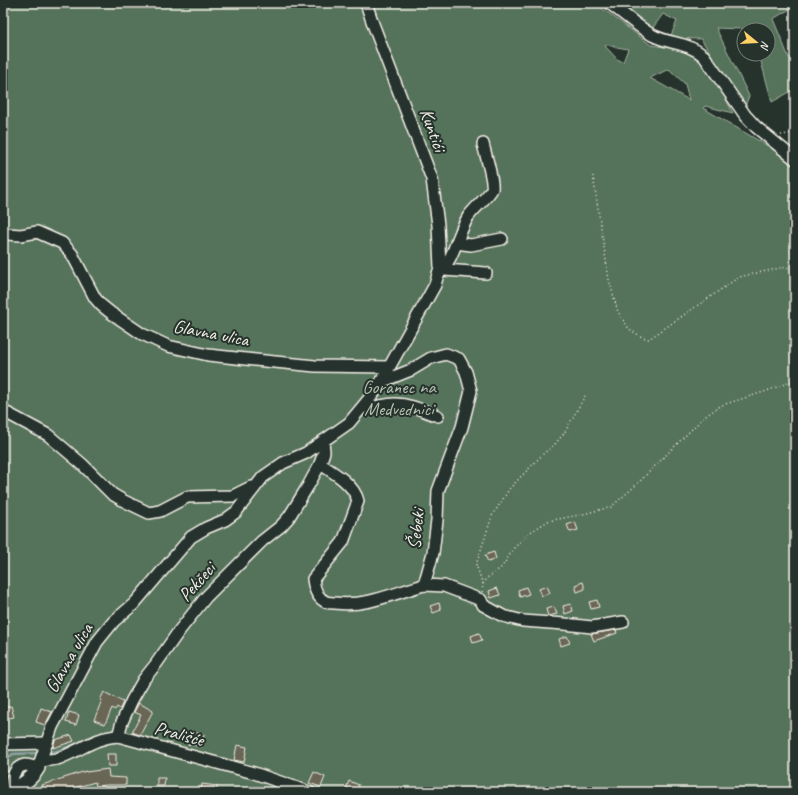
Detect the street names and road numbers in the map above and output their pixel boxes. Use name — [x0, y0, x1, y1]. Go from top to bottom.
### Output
street label: Kuntići — [414, 105, 453, 157]
street label: Glavna ulica — [171, 314, 252, 352]
street label: Šebeki — [402, 505, 430, 550]
street label: Pekčeci — [173, 556, 223, 607]
street label: Glavna ulica — [40, 618, 99, 697]
street label: Prališće — [152, 716, 208, 753]

